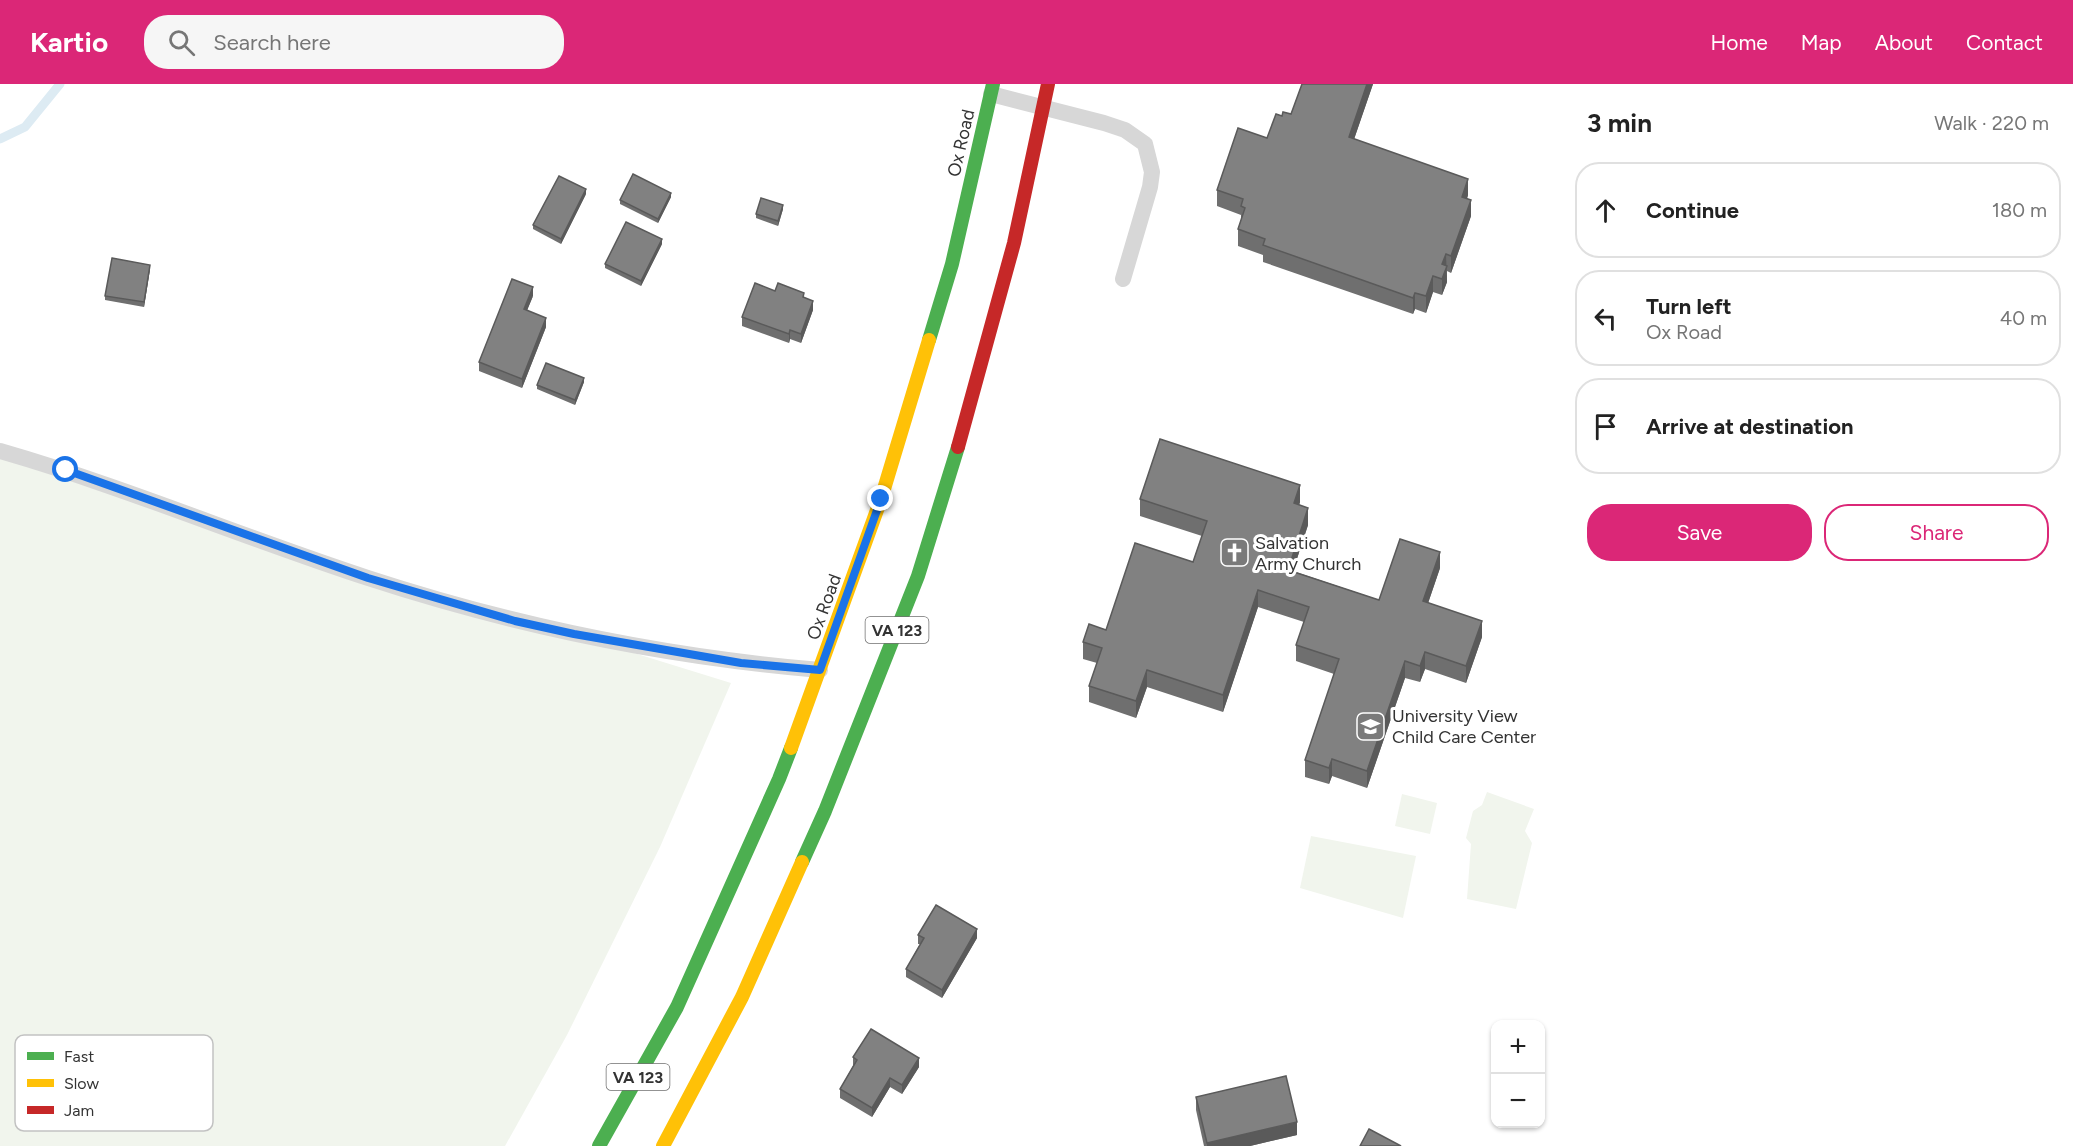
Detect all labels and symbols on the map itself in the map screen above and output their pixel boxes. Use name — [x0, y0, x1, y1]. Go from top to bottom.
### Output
street label: Ox Road — [943, 107, 979, 179]
route start — [52, 456, 78, 482]
route end — [867, 485, 893, 511]
place label: Salvation Army Church — [1255, 532, 1361, 575]
church icon: Salvation Army Church — [1218, 537, 1250, 569]
street label: Ox Road — [802, 571, 846, 643]
road number: VA 123 — [866, 617, 928, 643]
place label: University View Child Care Center — [1392, 705, 1536, 748]
school or university icon: University View Child Care Center — [1355, 710, 1387, 742]
legend — [15, 1035, 213, 1131]
text: Fast — [64, 1047, 94, 1066]
road number: VA 123 — [606, 1064, 670, 1090]
text: Slow — [64, 1074, 99, 1093]
text: Jam — [64, 1101, 94, 1120]

